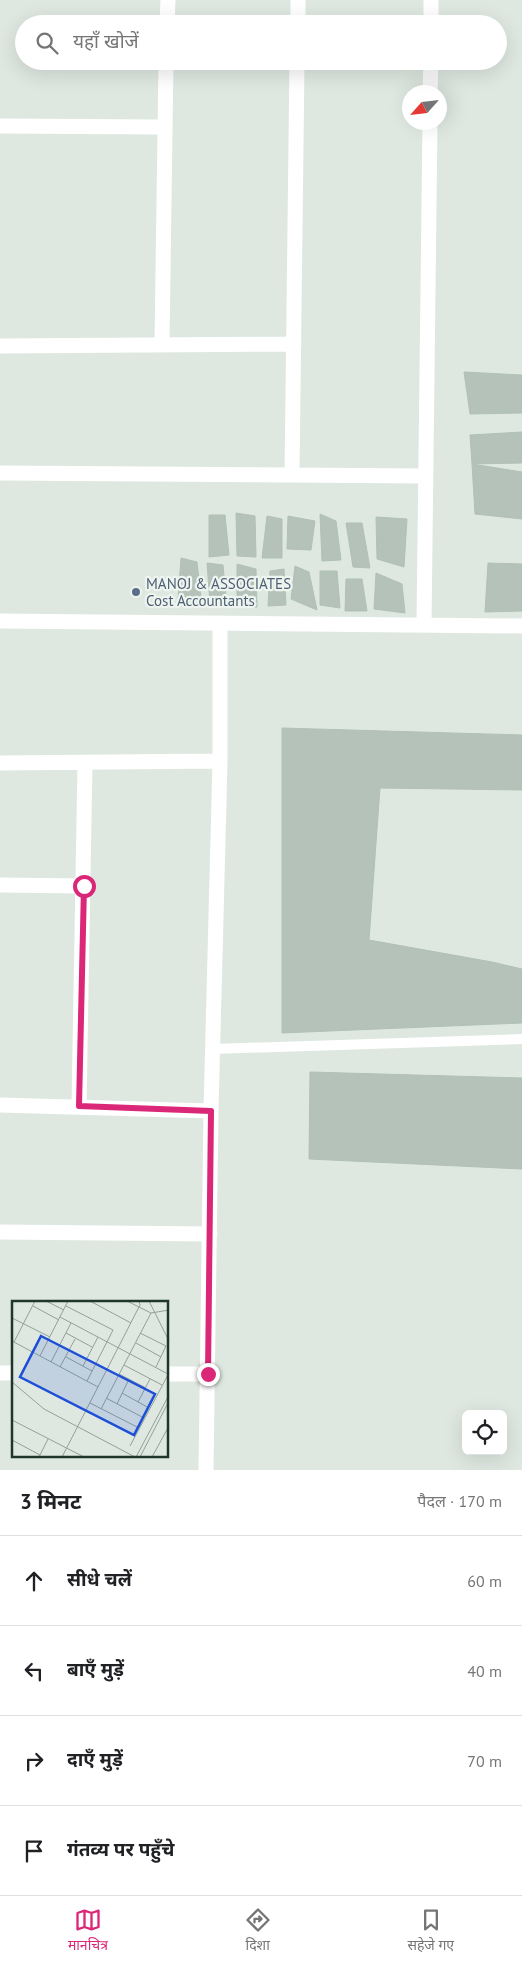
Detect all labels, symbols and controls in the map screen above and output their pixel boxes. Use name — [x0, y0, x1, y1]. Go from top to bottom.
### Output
search box — [15, 15, 507, 70]
icon: search — [33, 29, 61, 57]
text: यहाँ खोजें — [73, 29, 139, 53]
north arrow — [402, 85, 447, 130]
place label: MANOJ & ASSOCIATES Cost Accountants — [146, 574, 291, 610]
marker: MANOJ & ASSOCIATES Cost Accountants — [130, 586, 142, 598]
route start — [73, 875, 96, 898]
inset map — [12, 1301, 169, 1458]
route end — [197, 1363, 220, 1386]
map controls — [462, 1410, 507, 1455]
button: locate — [462, 1410, 507, 1455]
text: 3 मिनट — [20, 1488, 81, 1515]
text: पैदल · 170 m — [417, 1491, 502, 1511]
icon: ahead — [20, 1567, 48, 1595]
text: सीधे चलें — [67, 1567, 132, 1591]
text: 60 m — [467, 1571, 502, 1591]
icon: left — [20, 1657, 48, 1685]
text: बाएँ मुड़ें — [67, 1657, 124, 1681]
text: 40 m — [467, 1661, 502, 1681]
icon: right — [20, 1747, 48, 1775]
text: दाएँ मुड़ें — [67, 1747, 123, 1771]
text: 70 m — [467, 1751, 502, 1771]
icon: arrive — [20, 1837, 48, 1865]
text: गंतव्य पर पहुँचे — [67, 1837, 174, 1861]
tab: मानचित्र — [68, 1906, 108, 1956]
tab: दिशा — [244, 1906, 272, 1956]
tab: सहेजे गए — [407, 1906, 454, 1956]

